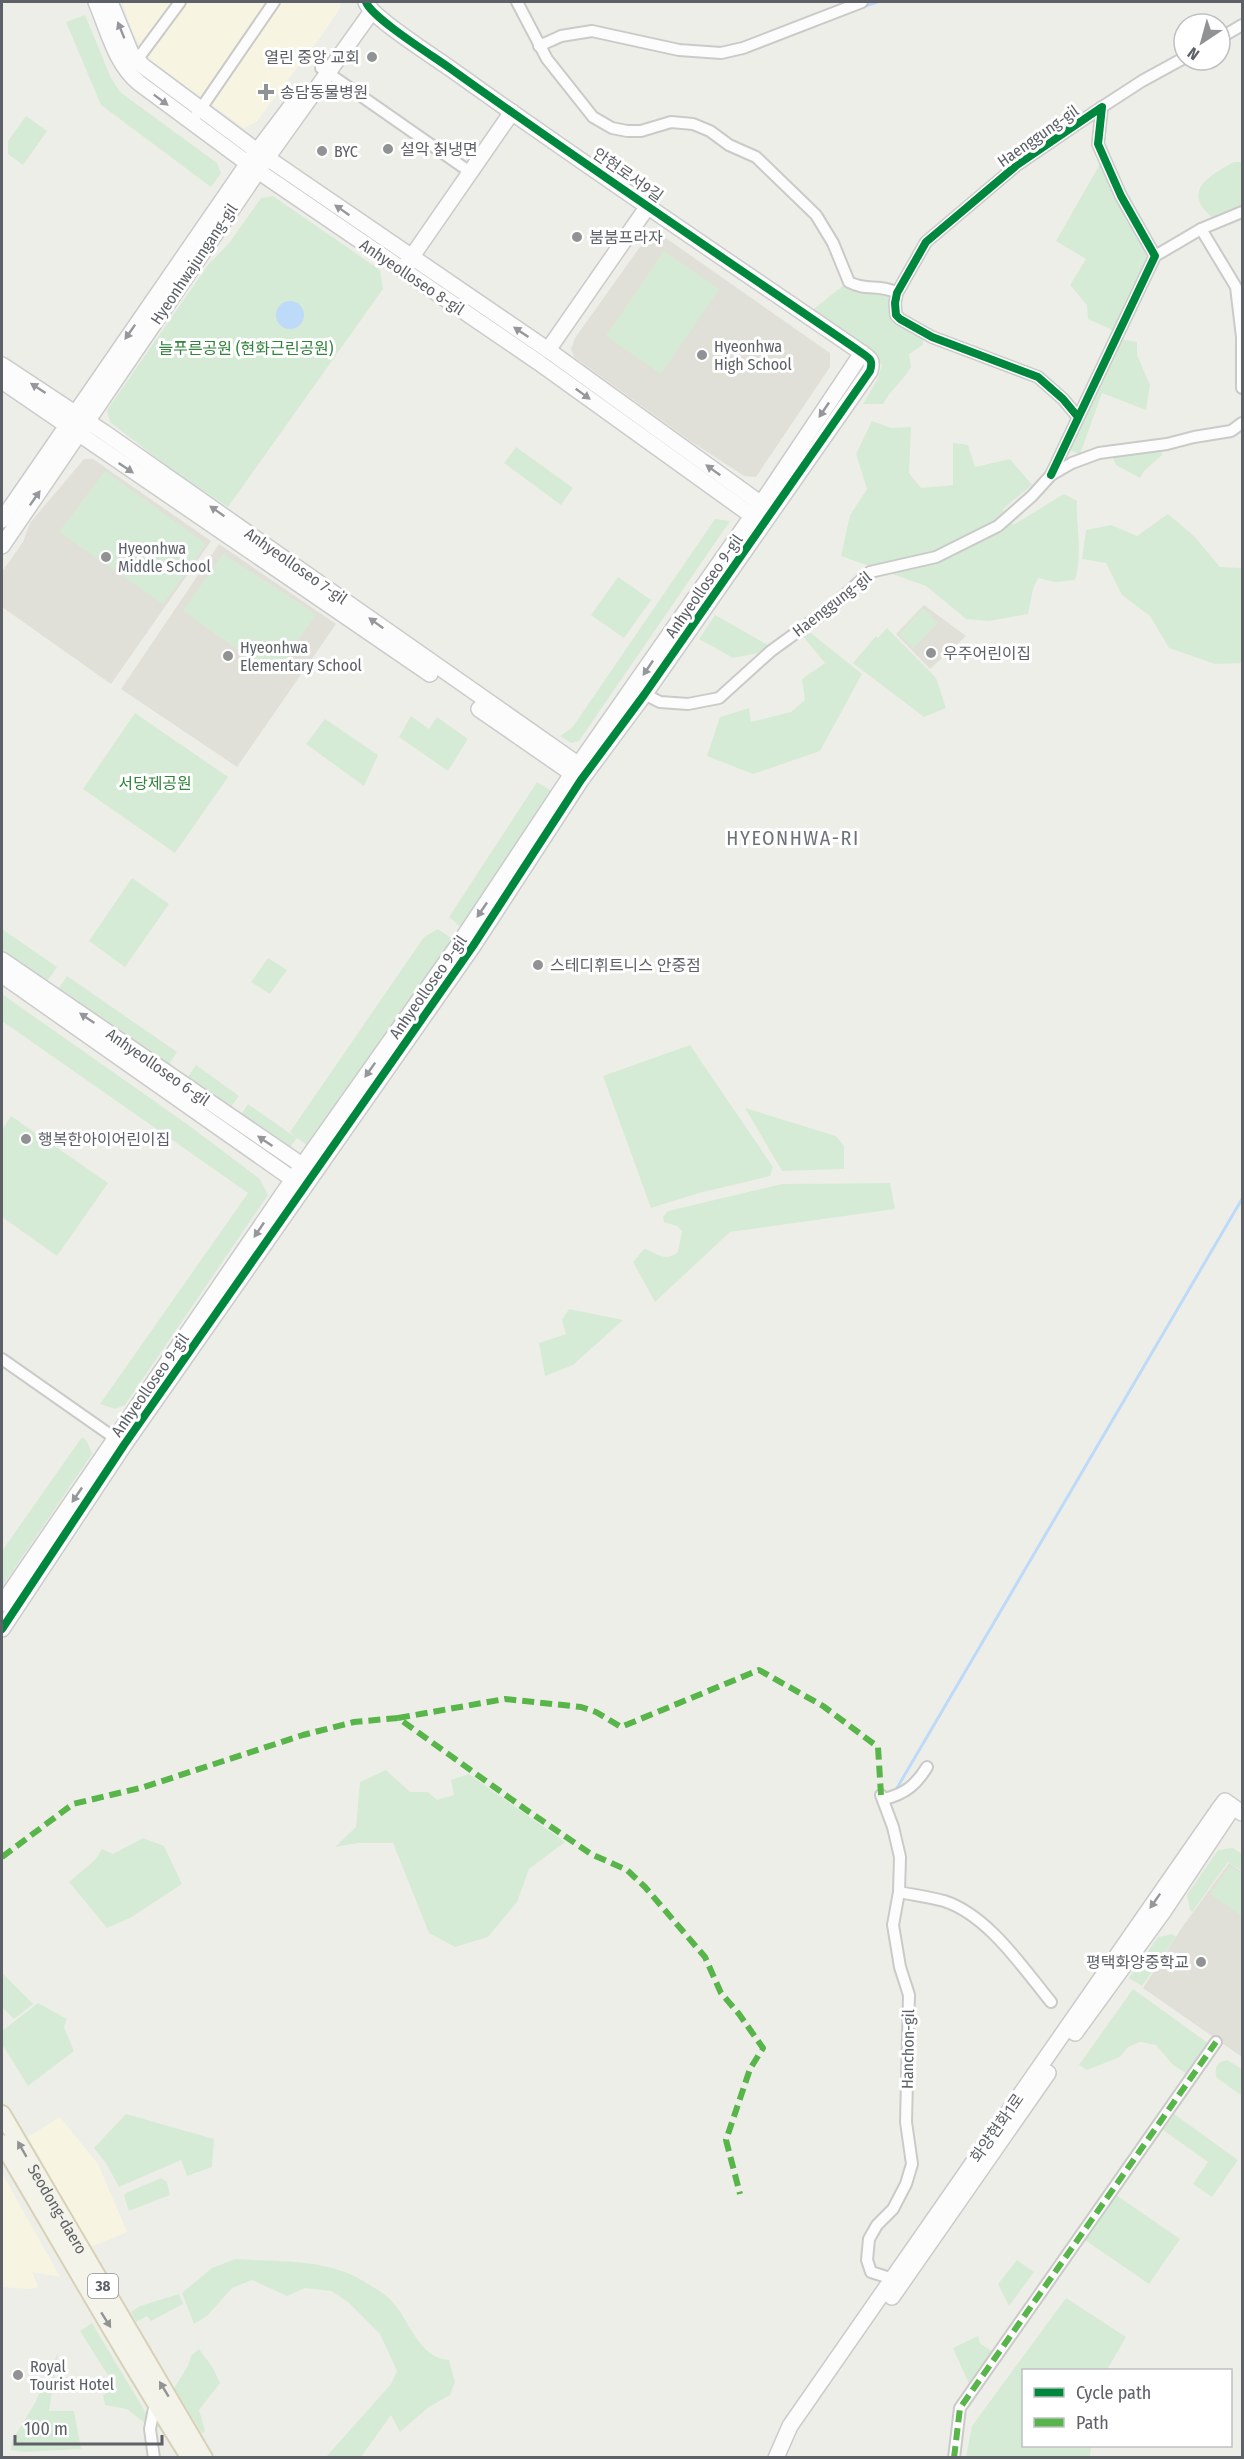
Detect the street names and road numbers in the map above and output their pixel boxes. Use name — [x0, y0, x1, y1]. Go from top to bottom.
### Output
street label: Haenggung-gil — [994, 101, 1082, 171]
street label: 안현로서9길 — [589, 144, 667, 206]
street label: Hyeonhwajungang-gil — [147, 200, 241, 328]
street label: Anhyeolloseo 8-gil — [356, 235, 468, 319]
street label: Anhyeolloseo 7-gil — [241, 524, 351, 608]
street label: Anhyeolloseo 9-gil — [661, 531, 747, 641]
street label: Haenggung-gil — [789, 567, 875, 641]
street label: Anhyeolloseo 9-gil — [385, 932, 471, 1042]
street label: Anhyeolloseo 6-gil — [103, 1024, 213, 1110]
street label: Anhyeolloseo 9-gil — [107, 1330, 193, 1440]
street label: Hanchon-gil — [898, 2009, 918, 2089]
street label: 화양현화1로 — [966, 2090, 1028, 2166]
street label: Seodong-daero — [24, 2161, 91, 2257]
road number: 38 — [88, 2274, 118, 2298]

